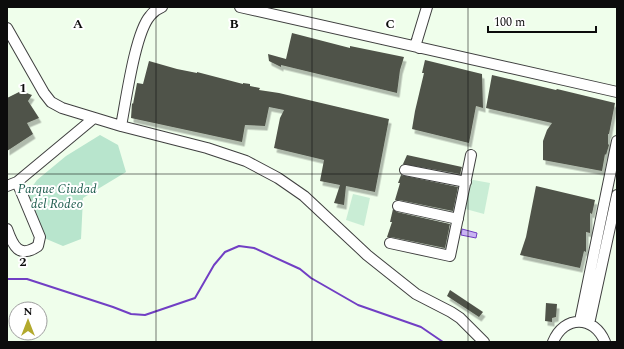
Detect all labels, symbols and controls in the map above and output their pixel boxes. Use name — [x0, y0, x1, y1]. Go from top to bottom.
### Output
scale bar — [488, 8, 596, 34]
text: 100 m — [494, 13, 525, 32]
text: A — [73, 14, 83, 34]
text: B — [229, 14, 239, 34]
text: C — [385, 14, 395, 34]
text: 1 — [19, 78, 27, 98]
park label: Parque Ciudad del Rodeo — [17, 179, 97, 214]
text: 2 — [19, 252, 27, 272]
north arrow — [8, 301, 48, 341]
text: N — [24, 303, 33, 320]

